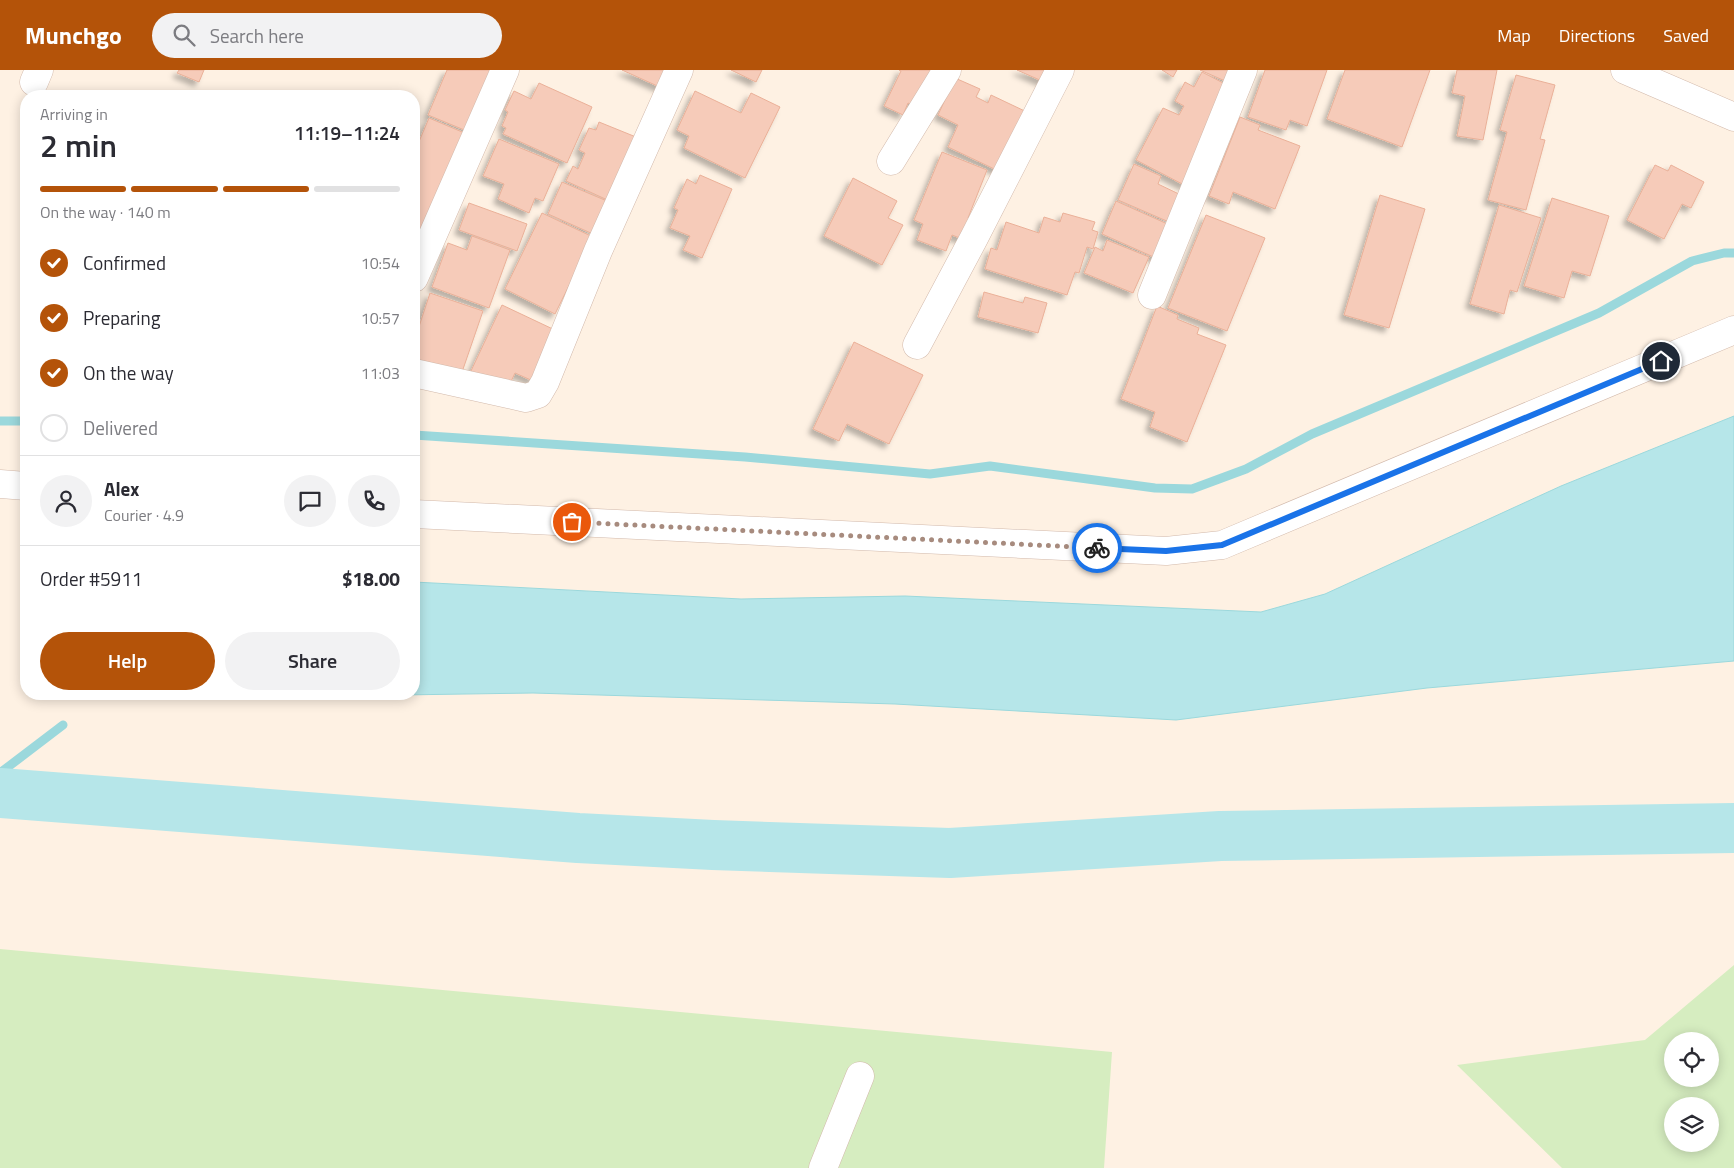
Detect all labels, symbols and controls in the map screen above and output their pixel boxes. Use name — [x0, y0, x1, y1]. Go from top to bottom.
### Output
search box — [152, 13, 502, 58]
text: Munchgo — [25, 17, 122, 53]
icon: search — [170, 21, 198, 49]
text: Search here — [210, 21, 304, 50]
text: Map — [1497, 22, 1531, 49]
text: Directions — [1559, 22, 1635, 49]
text: Saved — [1663, 22, 1709, 49]
text: Arriving in — [40, 102, 108, 126]
text: 11:19–11:24 — [294, 118, 400, 147]
text: 2 min — [40, 121, 117, 169]
text: On the way · 140 m — [40, 200, 171, 224]
text: Confirmed — [83, 248, 166, 277]
icon: check — [40, 249, 68, 277]
text: 10:54 — [361, 251, 400, 275]
text: Preparing — [83, 303, 160, 332]
icon: check — [40, 304, 68, 332]
text: 10:57 — [361, 306, 400, 330]
pin — [1640, 340, 1682, 382]
icon: home — [1647, 347, 1675, 375]
text: On the way — [83, 358, 174, 387]
icon: check — [40, 359, 68, 387]
text: 11:03 — [361, 361, 400, 385]
text: Delivered — [83, 413, 158, 442]
text: Alex — [104, 474, 139, 503]
button: person — [40, 475, 92, 527]
button: chat — [284, 475, 336, 527]
button: phone — [348, 475, 400, 527]
pin — [551, 501, 593, 543]
text: Courier · 4.9 — [104, 503, 184, 527]
icon: bag — [558, 508, 586, 536]
courier — [1072, 523, 1122, 573]
icon: bike — [1083, 534, 1111, 562]
text: Order #5911 — [40, 564, 142, 593]
text: $18.00 — [342, 564, 400, 593]
button: Help — [40, 632, 215, 690]
button: Share — [225, 632, 400, 690]
map controls — [1664, 1032, 1719, 1152]
button: locate — [1664, 1032, 1719, 1087]
button: layers — [1664, 1097, 1719, 1152]

